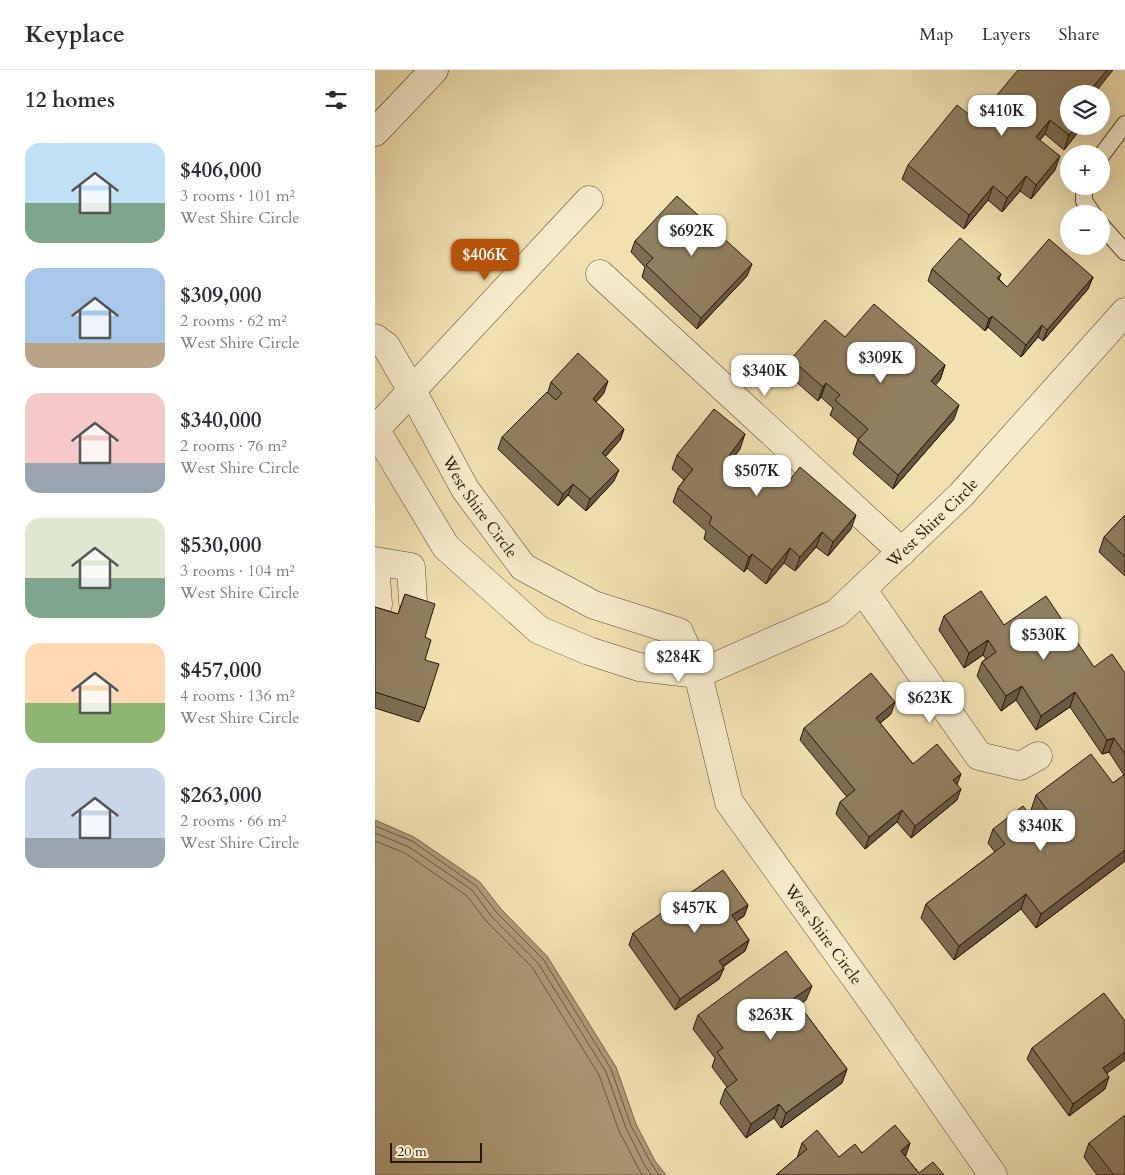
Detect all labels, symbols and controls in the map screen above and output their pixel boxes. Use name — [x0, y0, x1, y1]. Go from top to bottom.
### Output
text: Keyplace — [25, 18, 125, 51]
text: Map — [919, 22, 954, 47]
text: Layers — [982, 22, 1031, 47]
text: Share — [1059, 22, 1100, 47]
map controls — [1060, 85, 1110, 255]
button: layers — [1060, 85, 1110, 135]
text: 12 homes — [25, 86, 115, 115]
icon: filters — [322, 86, 350, 114]
pin: $410K — [967, 94, 1037, 137]
text: $410K — [979, 100, 1025, 122]
button: + — [1060, 145, 1110, 195]
text: $406,000 — [180, 156, 261, 185]
icon: home — [65, 163, 125, 223]
text: 3 rooms · 101 m² — [180, 185, 295, 207]
button: − — [1060, 205, 1110, 255]
text: West Shire Circle — [180, 207, 300, 229]
pin: $692K — [657, 214, 727, 257]
text: $692K — [669, 220, 715, 242]
pin: $406K — [450, 238, 520, 281]
text: $406K — [462, 244, 508, 266]
text: $309,000 — [180, 281, 261, 310]
icon: home — [65, 288, 125, 348]
text: 2 rooms · 62 m² — [180, 310, 287, 332]
text: West Shire Circle — [180, 332, 300, 354]
pin: $309K — [846, 342, 916, 384]
text: $309K — [858, 347, 904, 369]
pin: $340K — [730, 354, 800, 397]
text: $340K — [742, 360, 788, 382]
text: $340,000 — [180, 406, 261, 435]
icon: home — [65, 413, 125, 473]
text: 2 rooms · 76 m² — [180, 435, 287, 457]
street label: West Shire Circle — [436, 451, 522, 563]
pin: $507K — [722, 454, 792, 497]
text: West Shire Circle — [180, 457, 300, 479]
text: $507K — [734, 460, 780, 482]
street label: West Shire Circle — [881, 473, 983, 573]
text: $530,000 — [180, 531, 261, 560]
icon: home — [65, 538, 125, 598]
text: 3 rooms · 104 m² — [180, 560, 295, 582]
text: West Shire Circle — [180, 582, 300, 604]
pin: $530K — [1009, 618, 1079, 661]
text: $530K — [1021, 624, 1067, 646]
pin: $284K — [644, 640, 714, 683]
text: $284K — [656, 646, 702, 668]
text: $457,000 — [180, 656, 261, 685]
icon: home — [65, 663, 125, 723]
pin: $623K — [895, 682, 965, 724]
text: 4 rooms · 136 m² — [180, 685, 295, 707]
text: $623K — [907, 687, 953, 709]
text: West Shire Circle — [180, 707, 300, 729]
text: $263,000 — [180, 781, 261, 810]
icon: home — [65, 788, 125, 848]
text: 2 rooms · 66 m² — [180, 810, 287, 832]
pin: $340K — [1006, 810, 1076, 852]
text: $340K — [1018, 815, 1064, 837]
text: West Shire Circle — [180, 832, 300, 854]
street label: West Shire Circle — [779, 879, 867, 989]
pin: $457K — [660, 892, 730, 934]
text: $457K — [672, 897, 718, 919]
pin: $263K — [736, 998, 806, 1041]
text: $263K — [748, 1004, 794, 1026]
scale bar — [390, 1140, 483, 1163]
text: 20 m — [397, 1142, 427, 1161]

